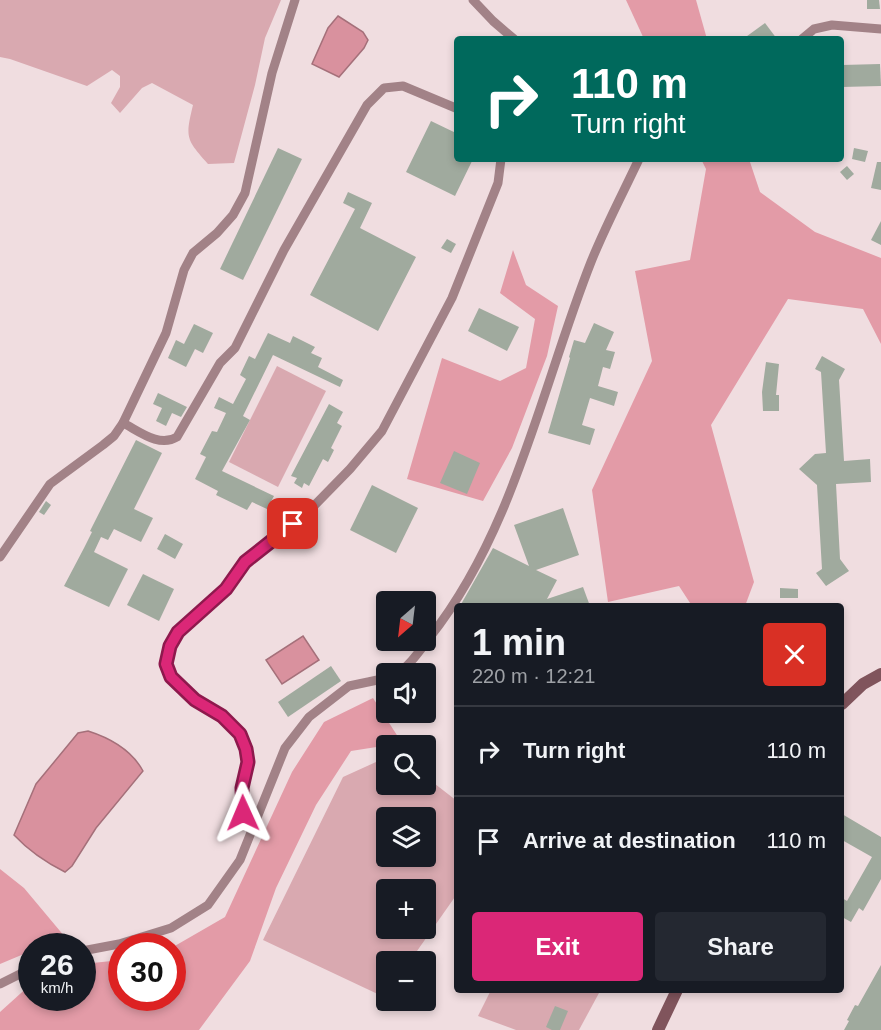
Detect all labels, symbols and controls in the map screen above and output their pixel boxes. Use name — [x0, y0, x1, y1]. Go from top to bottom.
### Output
icon: right — [472, 60, 550, 138]
text: 110 m — [571, 60, 688, 107]
text: Turn right — [571, 109, 686, 139]
pin — [267, 498, 318, 549]
icon: arrive — [276, 507, 309, 540]
north arrow — [376, 591, 436, 651]
map controls — [376, 591, 436, 1011]
text: 1 min — [472, 622, 566, 663]
button: close — [763, 623, 826, 686]
button: sound — [376, 663, 436, 723]
text: 220 m · 12:21 — [472, 665, 595, 687]
button: search — [376, 735, 436, 795]
icon: right — [472, 735, 505, 768]
text: Turn right — [523, 738, 625, 763]
text: 110 m — [766, 738, 826, 763]
position arrow — [211, 781, 275, 845]
button: layers — [376, 807, 436, 867]
icon: arrive — [472, 825, 505, 858]
text: Arrive at destination — [523, 828, 736, 853]
text: 110 m — [766, 828, 826, 853]
button: + — [376, 879, 436, 939]
button: Exit — [472, 912, 643, 981]
button: Share — [655, 912, 826, 981]
speed limit sign: 30 — [108, 933, 186, 1011]
text: 26 — [40, 948, 74, 981]
button: − — [376, 951, 436, 1011]
text: km/h — [41, 979, 73, 996]

